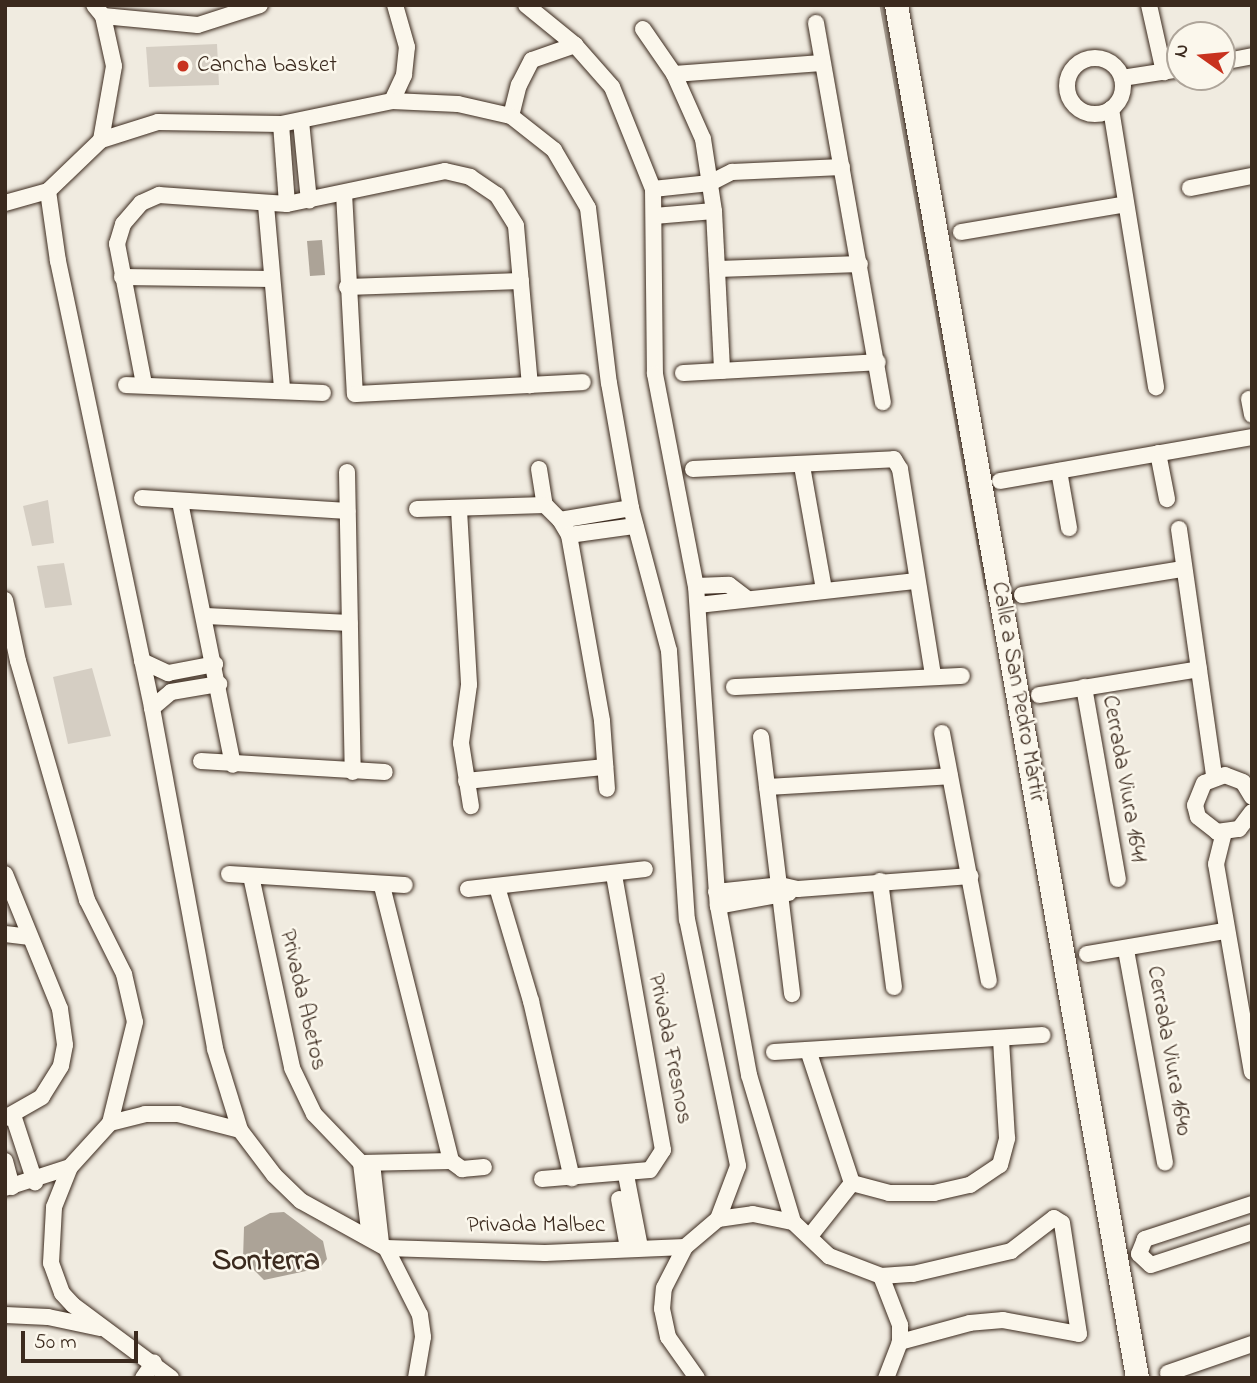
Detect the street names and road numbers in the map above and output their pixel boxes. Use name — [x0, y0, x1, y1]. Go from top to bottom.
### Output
street label: Calle a San Pedro Mártir — [984, 580, 1050, 804]
street label: Cerrada Viura 1641 — [1095, 693, 1151, 865]
street label: Privada Abetos — [272, 927, 332, 1073]
street label: Cerrada Viura 1640 — [1139, 964, 1197, 1138]
street label: Privada Fresnos — [641, 971, 697, 1127]
street label: Privada Malbec — [467, 1212, 605, 1240]

